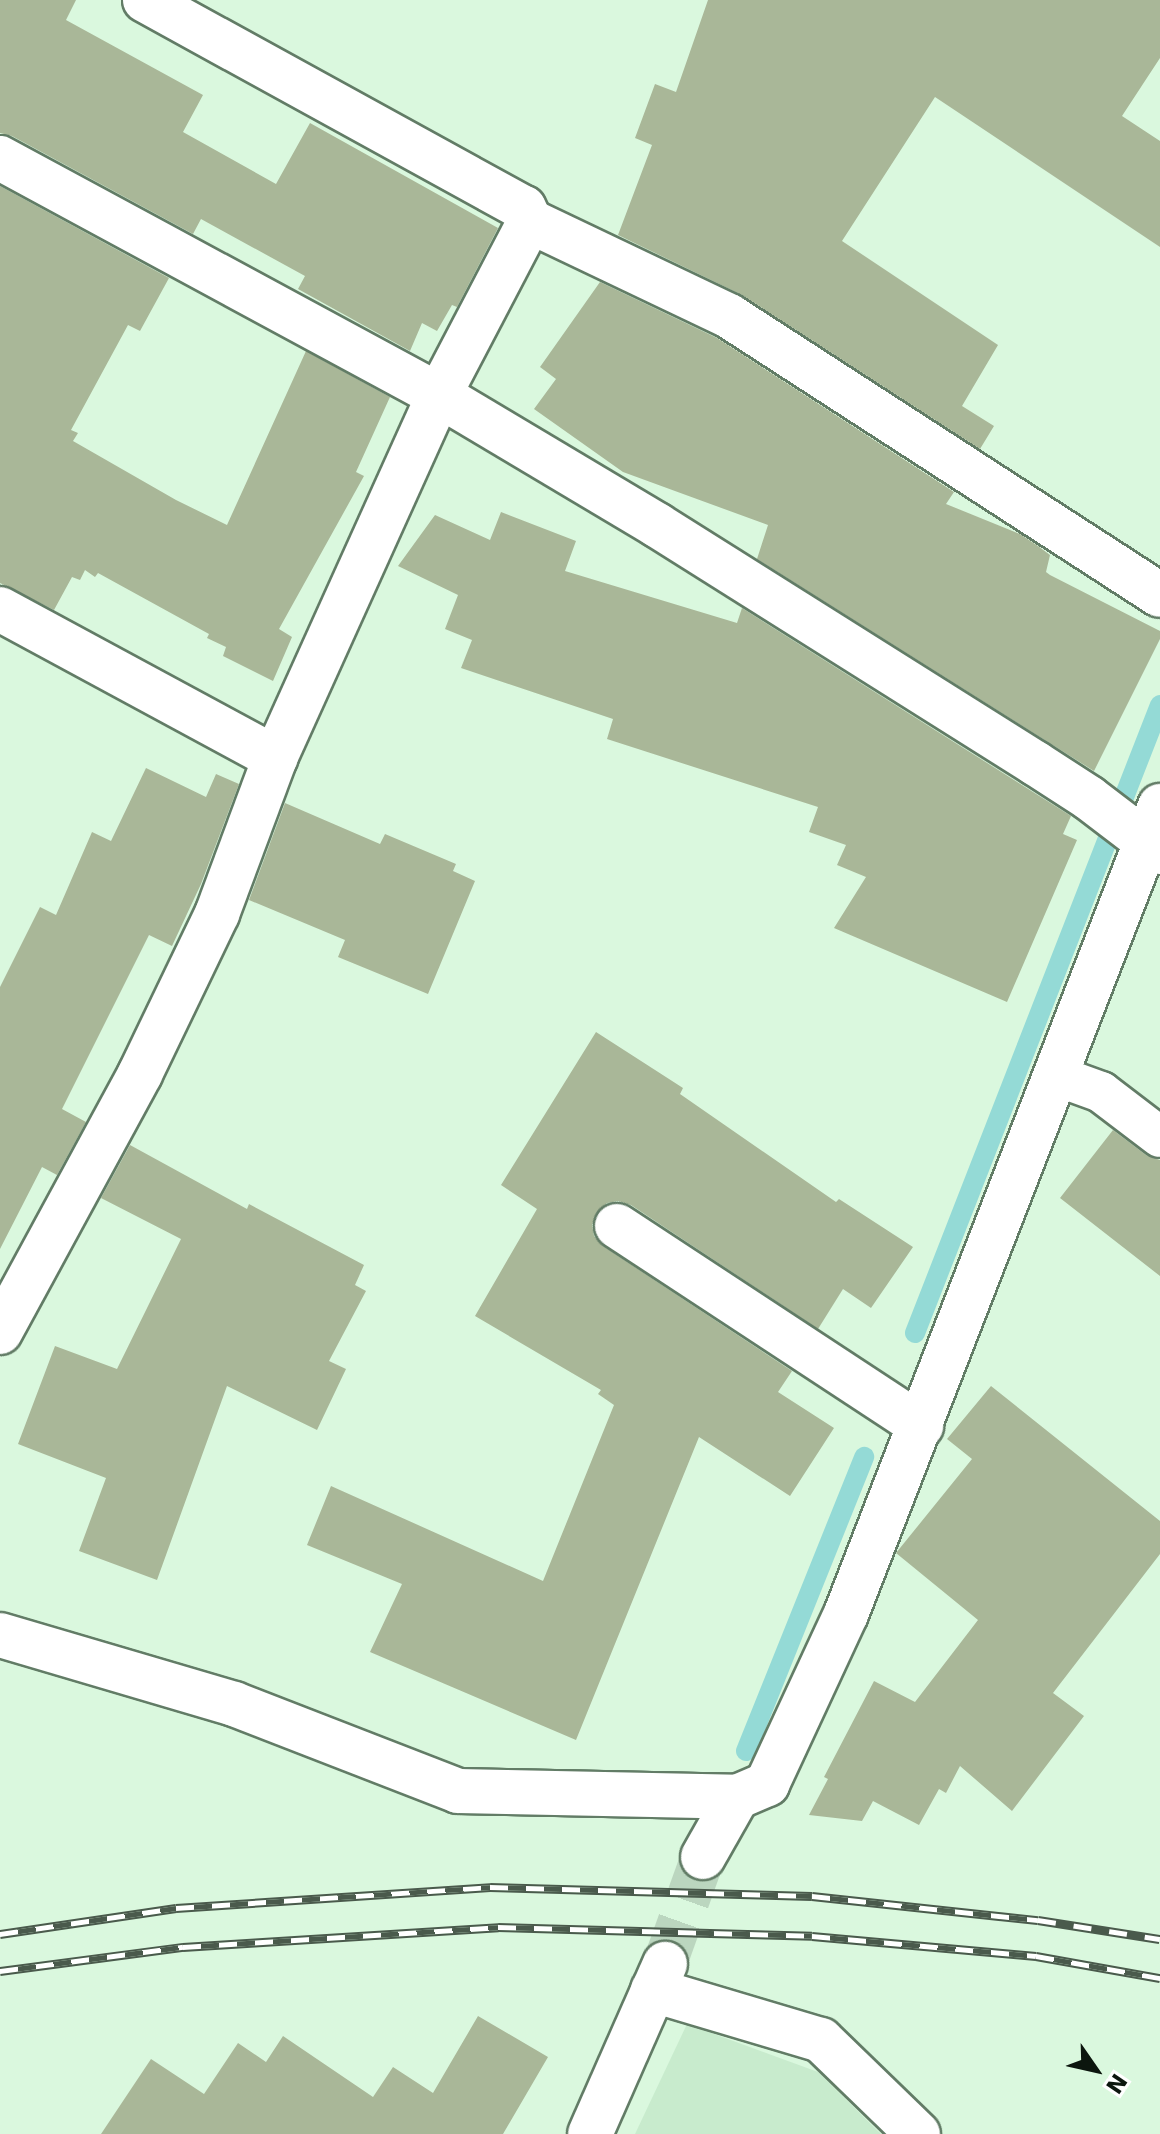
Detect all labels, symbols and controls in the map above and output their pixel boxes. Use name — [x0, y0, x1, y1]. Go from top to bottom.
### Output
north arrow — [1056, 2030, 1136, 2110]
text: N — [1101, 2069, 1132, 2098]

